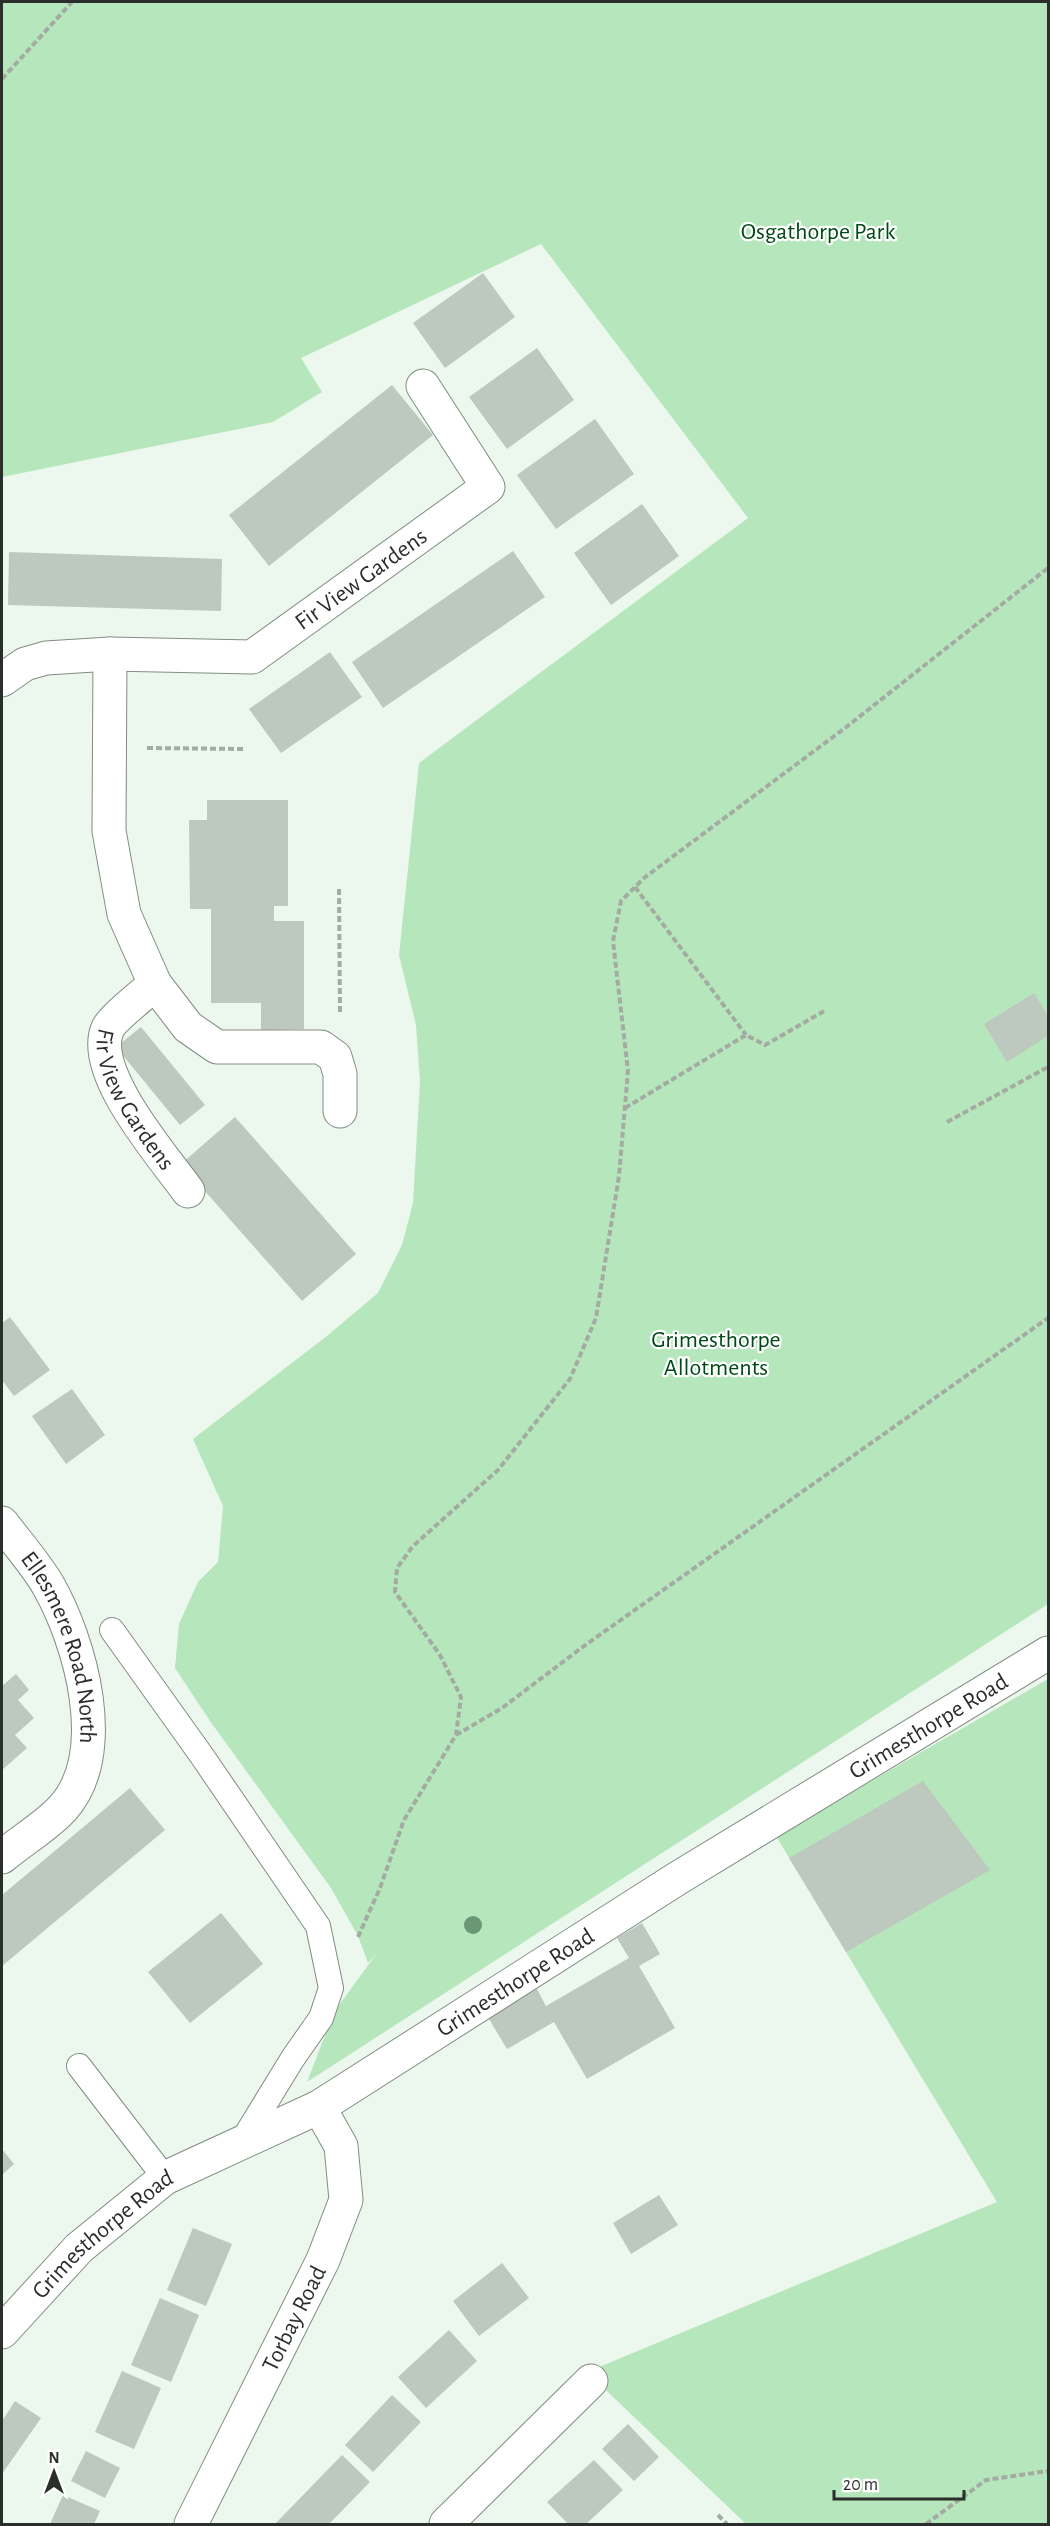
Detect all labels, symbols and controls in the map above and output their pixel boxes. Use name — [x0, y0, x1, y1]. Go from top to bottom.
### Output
park label: Osgathorpe Park — [741, 220, 895, 244]
street label: Fir View Gardens — [291, 524, 432, 635]
street label: Fir View Gardens — [92, 1026, 179, 1175]
park label: Grimesthorpe Allotments — [651, 1328, 781, 1380]
street label: Ellesmere Road North — [16, 1547, 100, 1744]
street label: Grimesthorpe Road — [845, 1669, 1012, 1784]
street label: Grimesthorpe Road — [433, 1924, 598, 2042]
street label: Grimesthorpe Road — [28, 2165, 177, 2304]
street label: Torbay Road — [258, 2262, 331, 2375]
north arrow — [24, 2442, 84, 2502]
text: N — [48, 2450, 60, 2466]
scale bar — [834, 2463, 964, 2501]
text: 20 m — [843, 2476, 878, 2494]

